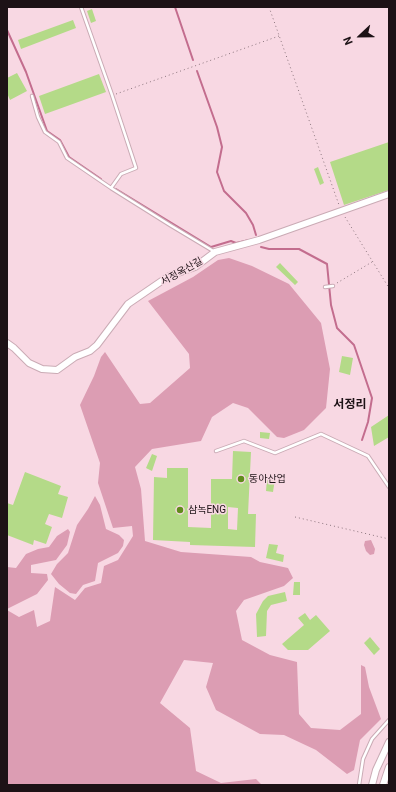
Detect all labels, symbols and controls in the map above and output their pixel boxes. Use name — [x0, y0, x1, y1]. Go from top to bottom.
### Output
north arrow — [340, 16, 380, 56]
text: N — [341, 35, 356, 47]
street label: 서정옥산길 — [159, 256, 205, 288]
district label: 서정리 — [333, 398, 367, 412]
place label: 동아산업 — [249, 473, 286, 485]
marker: 동아산업 — [236, 474, 246, 484]
place label: 삼녹ENG — [188, 504, 226, 516]
marker: 삼녹ENG — [175, 505, 185, 515]

